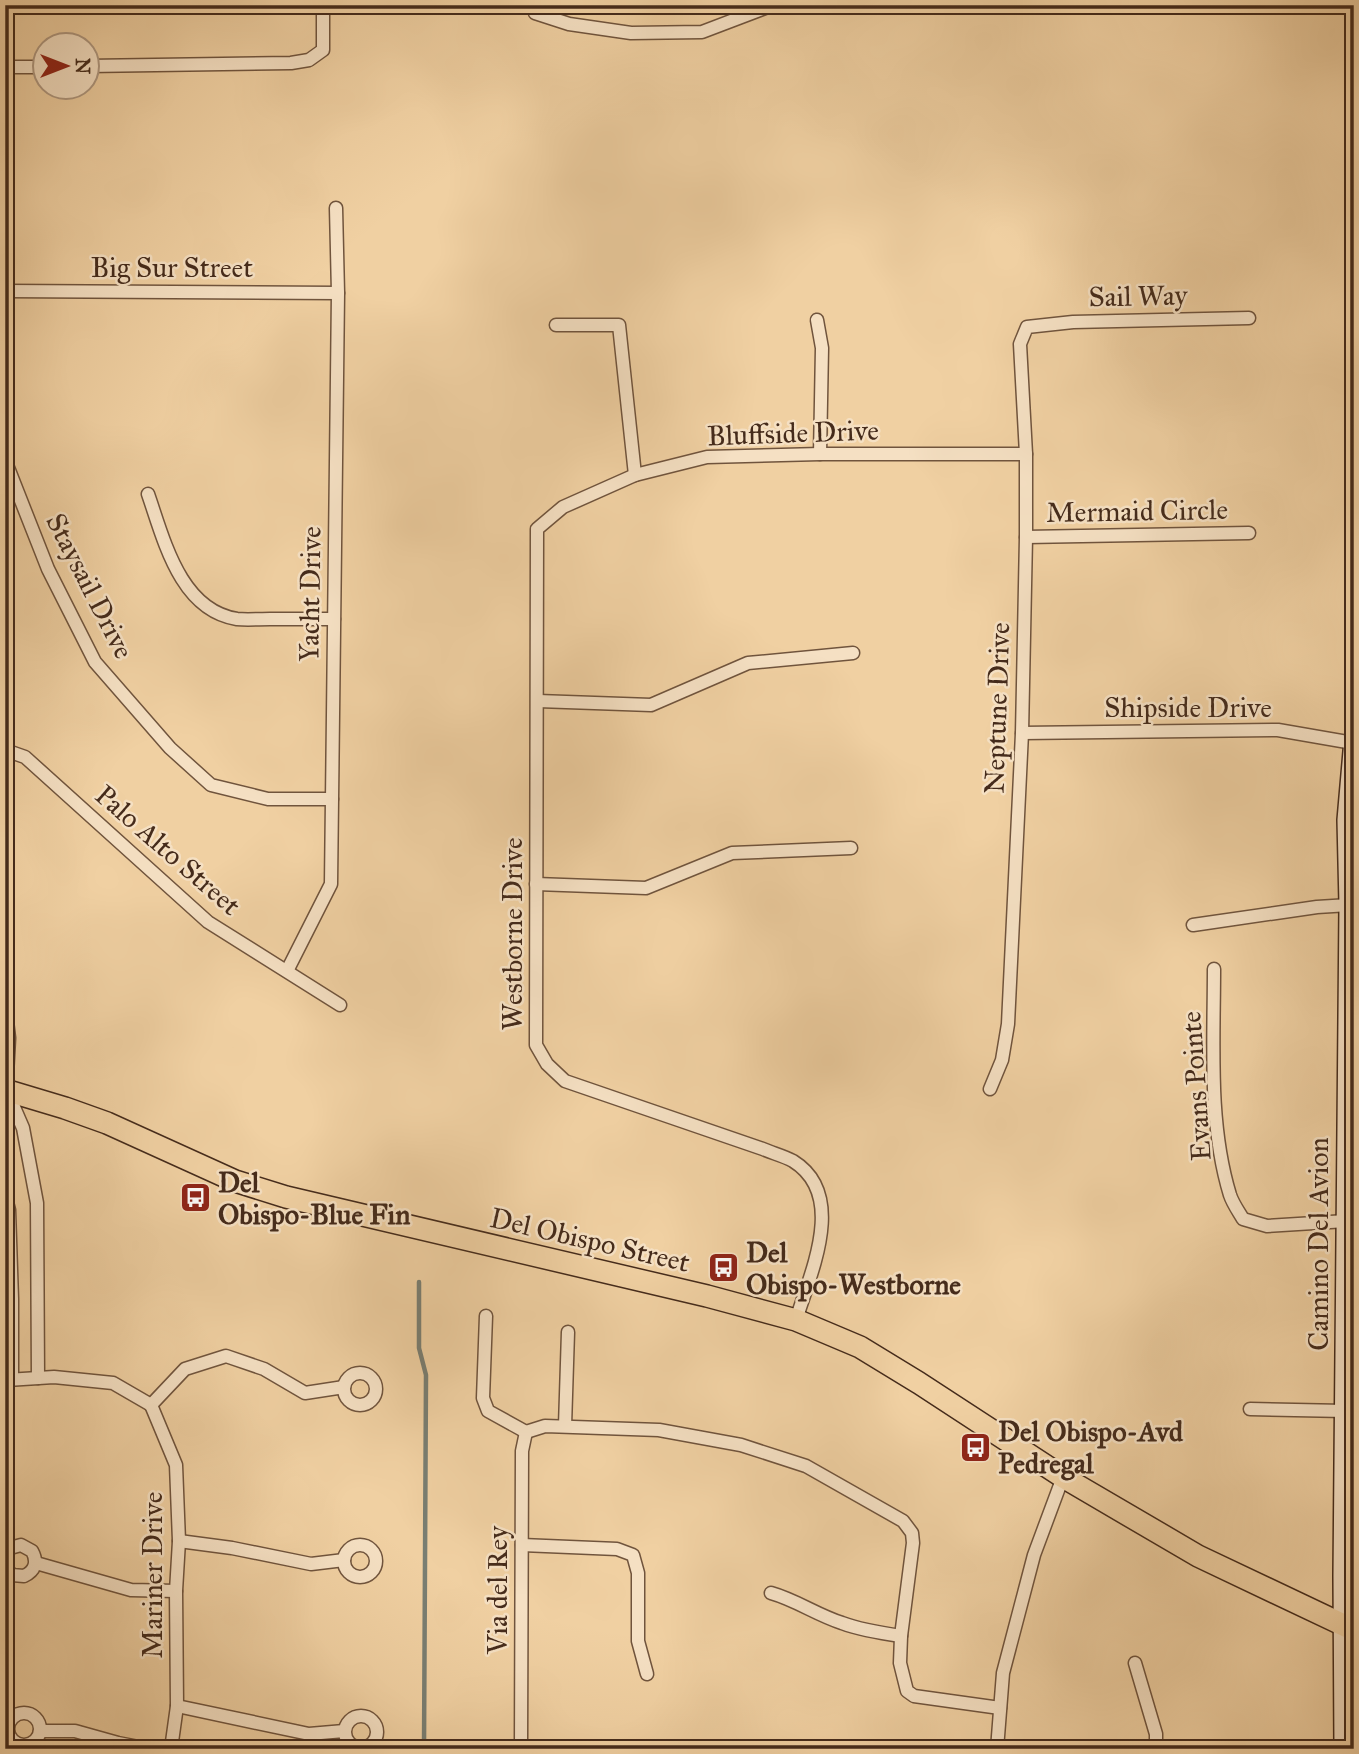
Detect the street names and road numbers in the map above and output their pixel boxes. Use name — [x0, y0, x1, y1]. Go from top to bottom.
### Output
street label: Big Sur Street — [91, 250, 253, 285]
street label: Sail Way — [1088, 278, 1189, 314]
street label: Bluffside Drive — [707, 413, 879, 453]
street label: Mermaid Circle — [1046, 492, 1228, 530]
street label: Staysail Drive — [38, 507, 142, 665]
street label: Yacht Drive — [291, 526, 329, 662]
street label: Neptune Drive — [977, 622, 1017, 794]
street label: Shipside Drive — [1104, 690, 1272, 725]
street label: Palo Alto Street — [88, 777, 248, 923]
street label: Westborne Drive — [495, 837, 530, 1031]
street label: Evans Pointe — [1173, 1010, 1219, 1162]
street label: Camino Del Avion — [1301, 1137, 1336, 1351]
street label: Del Obispo Street — [487, 1200, 693, 1280]
street label: Mariner Drive — [135, 1492, 170, 1658]
street label: Via del Rey — [480, 1525, 515, 1655]

